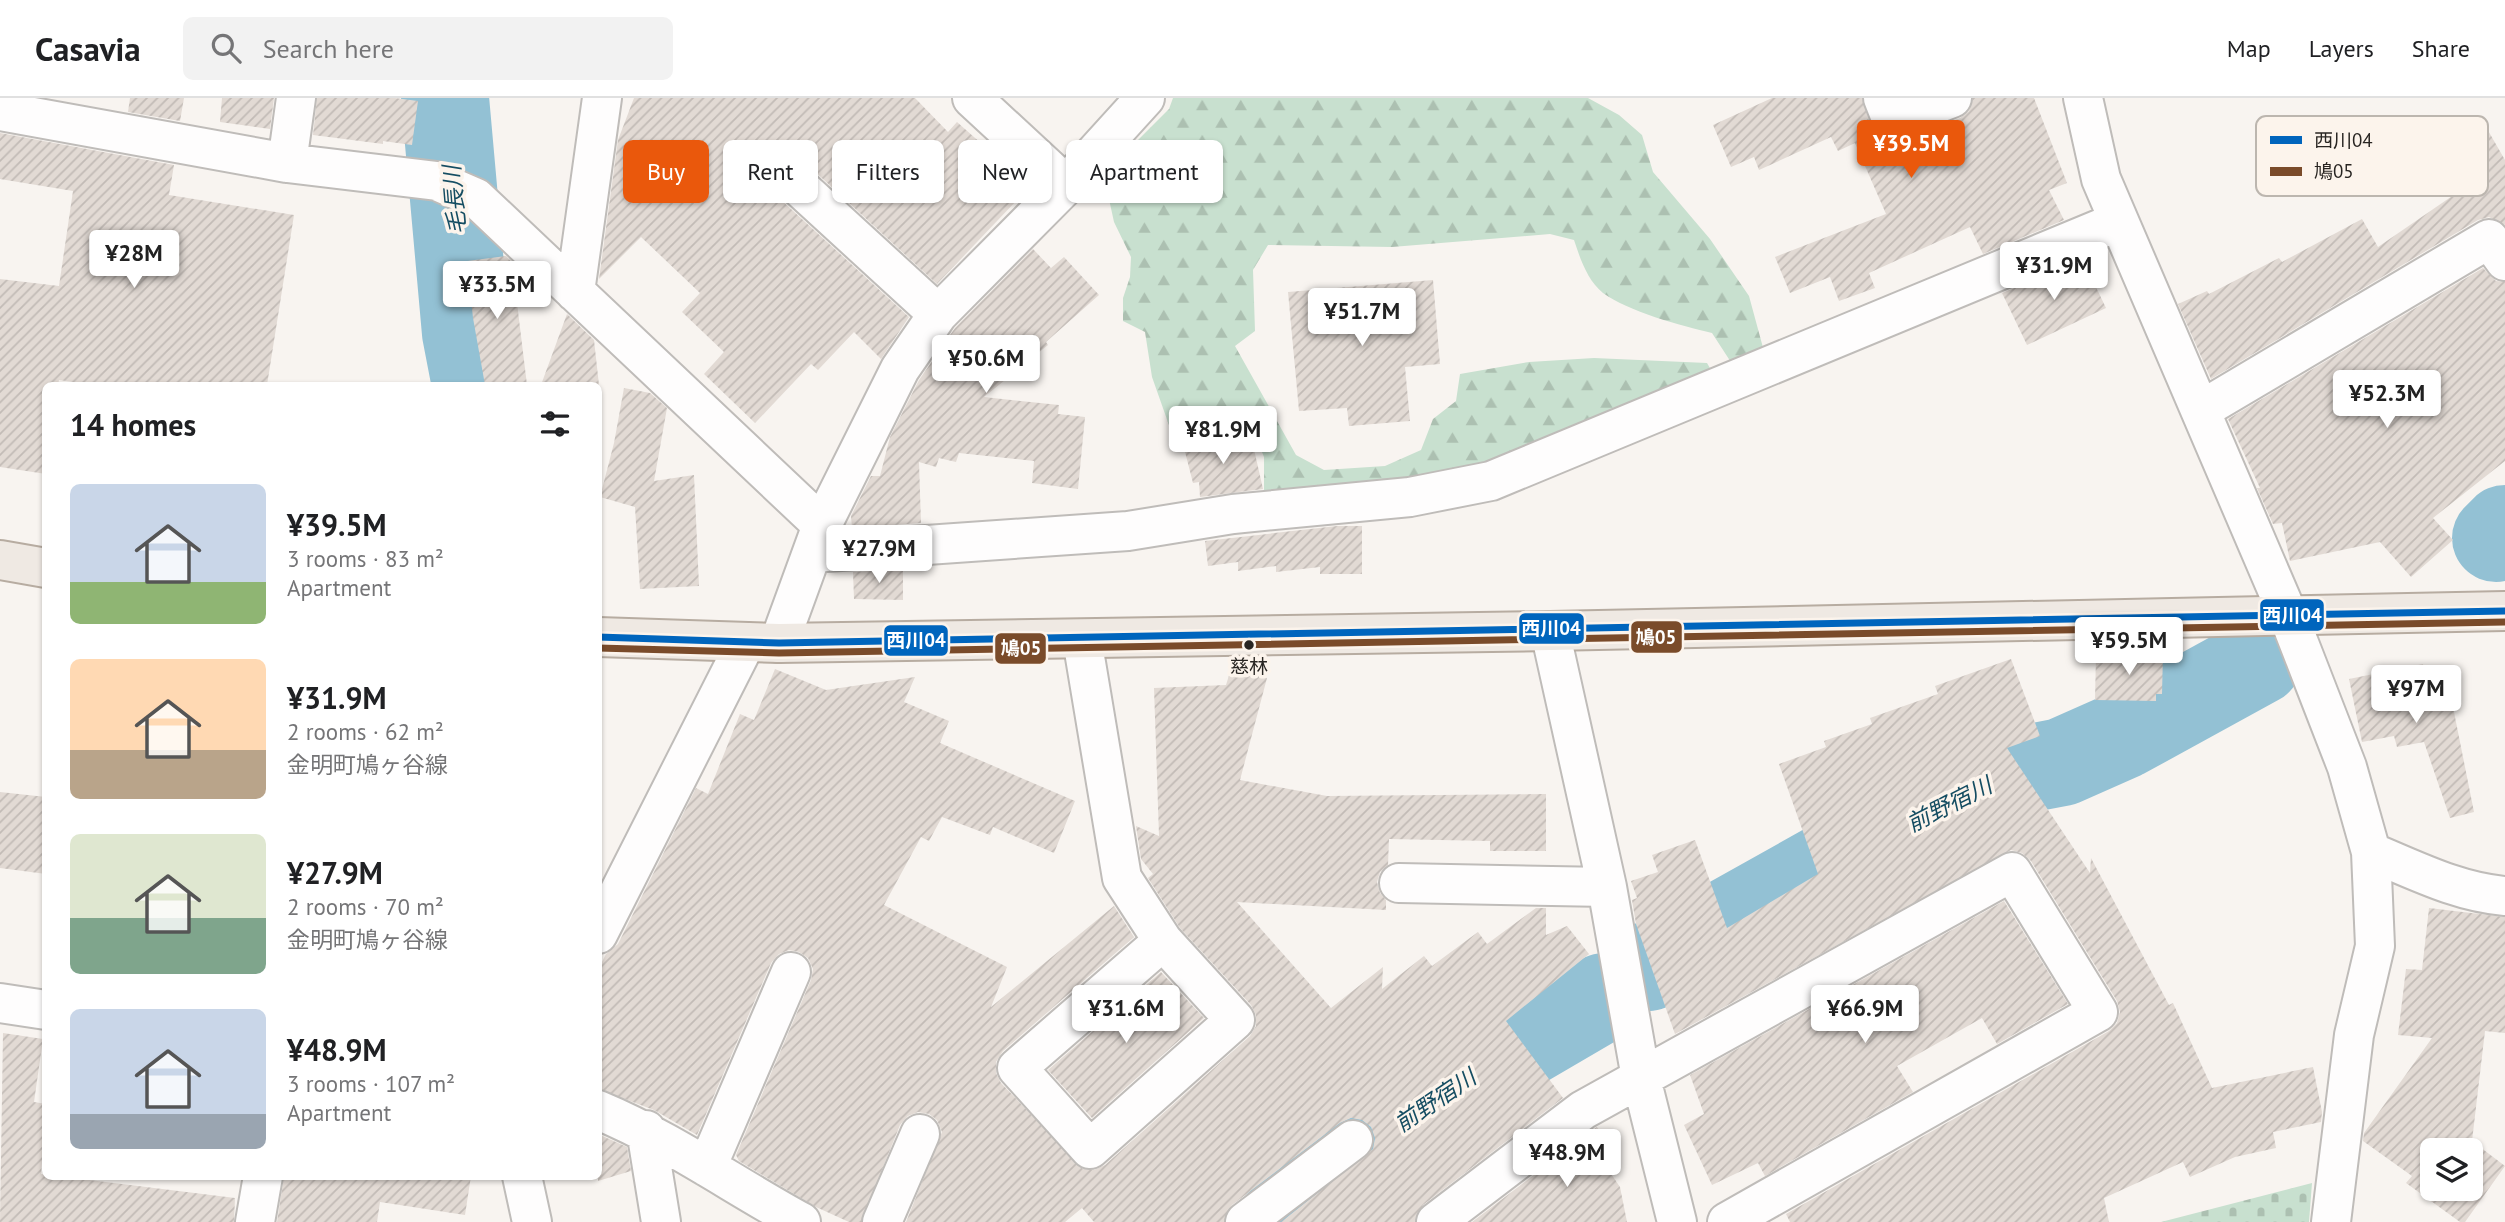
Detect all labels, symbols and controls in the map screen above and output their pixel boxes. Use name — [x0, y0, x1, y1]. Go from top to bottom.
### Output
search box — [183, 17, 673, 80]
text: Casavia — [35, 27, 141, 70]
icon: search — [207, 29, 245, 67]
text: Search here — [263, 32, 394, 65]
text: Map — [2227, 33, 2271, 64]
text: Layers — [2309, 33, 2374, 64]
text: Share — [2412, 33, 2470, 64]
legend — [2256, 116, 2488, 196]
pin: ¥39.5M — [1854, 120, 1968, 180]
text: ¥39.5M — [1873, 128, 1949, 157]
text: 西川04 — [2314, 128, 2373, 152]
chip: Buy — [623, 140, 709, 203]
chip: Rent — [723, 140, 818, 203]
chip: Filters — [832, 140, 944, 203]
chip: New — [958, 140, 1052, 203]
chip: Apartment — [1066, 140, 1223, 203]
text: 鳩05 — [2314, 159, 2354, 183]
water label: 毛長川 — [436, 161, 471, 236]
pin: ¥28M — [93, 230, 175, 290]
text: ¥28M — [105, 238, 163, 267]
pin: ¥31.9M — [1997, 242, 2111, 302]
text: ¥31.9M — [2016, 250, 2092, 279]
pin: ¥33.5M — [440, 262, 554, 321]
text: ¥33.5M — [459, 269, 535, 298]
pin: ¥51.7M — [1305, 288, 1419, 348]
text: ¥51.7M — [1324, 296, 1400, 325]
pin: ¥50.6M — [929, 336, 1043, 395]
text: ¥50.6M — [948, 343, 1024, 372]
pin: ¥52.3M — [2330, 370, 2444, 430]
text: ¥52.3M — [2349, 378, 2425, 407]
text: 14 homes — [70, 405, 196, 444]
icon: filters — [536, 405, 574, 443]
pin: ¥81.9M — [1166, 406, 1280, 466]
text: ¥81.9M — [1185, 414, 1261, 443]
text: ¥39.5M — [287, 505, 386, 544]
icon: home — [126, 512, 210, 596]
pin: ¥27.9M — [822, 526, 936, 585]
text: ¥27.9M — [842, 533, 916, 562]
text: 3 rooms · 83 m² — [287, 544, 444, 573]
text: Apartment — [287, 573, 391, 602]
line badge: 西川04 — [2259, 598, 2325, 632]
text: 西川04 — [2262, 603, 2322, 627]
line badge: 西川04 — [1518, 612, 1585, 645]
text: 西川04 — [1521, 616, 1581, 640]
pin: ¥59.5M — [2072, 618, 2186, 677]
line badge: 鳩05 — [1630, 620, 1683, 654]
line badge: 西川04 — [883, 624, 949, 657]
text: 鳩05 — [1636, 625, 1676, 649]
text: ¥59.5M — [2091, 625, 2167, 654]
text: 西川04 — [886, 628, 946, 652]
line badge: 鳩05 — [994, 632, 1047, 665]
text: 鳩05 — [1001, 636, 1041, 660]
marker: 慈林 — [1242, 638, 1256, 652]
place label: 慈林 — [1230, 654, 1268, 678]
pin: ¥97M — [2375, 666, 2457, 725]
text: ¥97M — [2387, 673, 2445, 702]
text: ¥31.9M — [287, 678, 386, 717]
icon: home — [126, 687, 210, 771]
text: 2 rooms · 62 m² — [287, 717, 444, 746]
text: 金明町鳩ヶ谷線 — [287, 750, 448, 779]
water label: 前野宿川 — [1901, 769, 1999, 838]
text: ¥27.9M — [287, 853, 383, 892]
icon: home — [126, 862, 210, 946]
text: 2 rooms · 70 m² — [287, 892, 444, 921]
text: 金明町鳩ヶ谷線 — [287, 925, 448, 954]
pin: ¥31.6M — [1069, 986, 1183, 1045]
pin: ¥66.9M — [1808, 986, 1922, 1045]
text: ¥31.6M — [1088, 993, 1164, 1022]
text: ¥66.9M — [1827, 993, 1903, 1022]
text: ¥48.9M — [287, 1030, 386, 1069]
icon: home — [126, 1037, 210, 1121]
water label: 前野宿川 — [1389, 1061, 1484, 1138]
text: 3 rooms · 107 m² — [287, 1069, 455, 1098]
text: Apartment — [287, 1098, 391, 1127]
pin: ¥48.9M — [1510, 1130, 1624, 1189]
text: ¥48.9M — [1529, 1137, 1605, 1166]
map controls — [2420, 1138, 2483, 1201]
button: layers — [2420, 1138, 2483, 1201]

